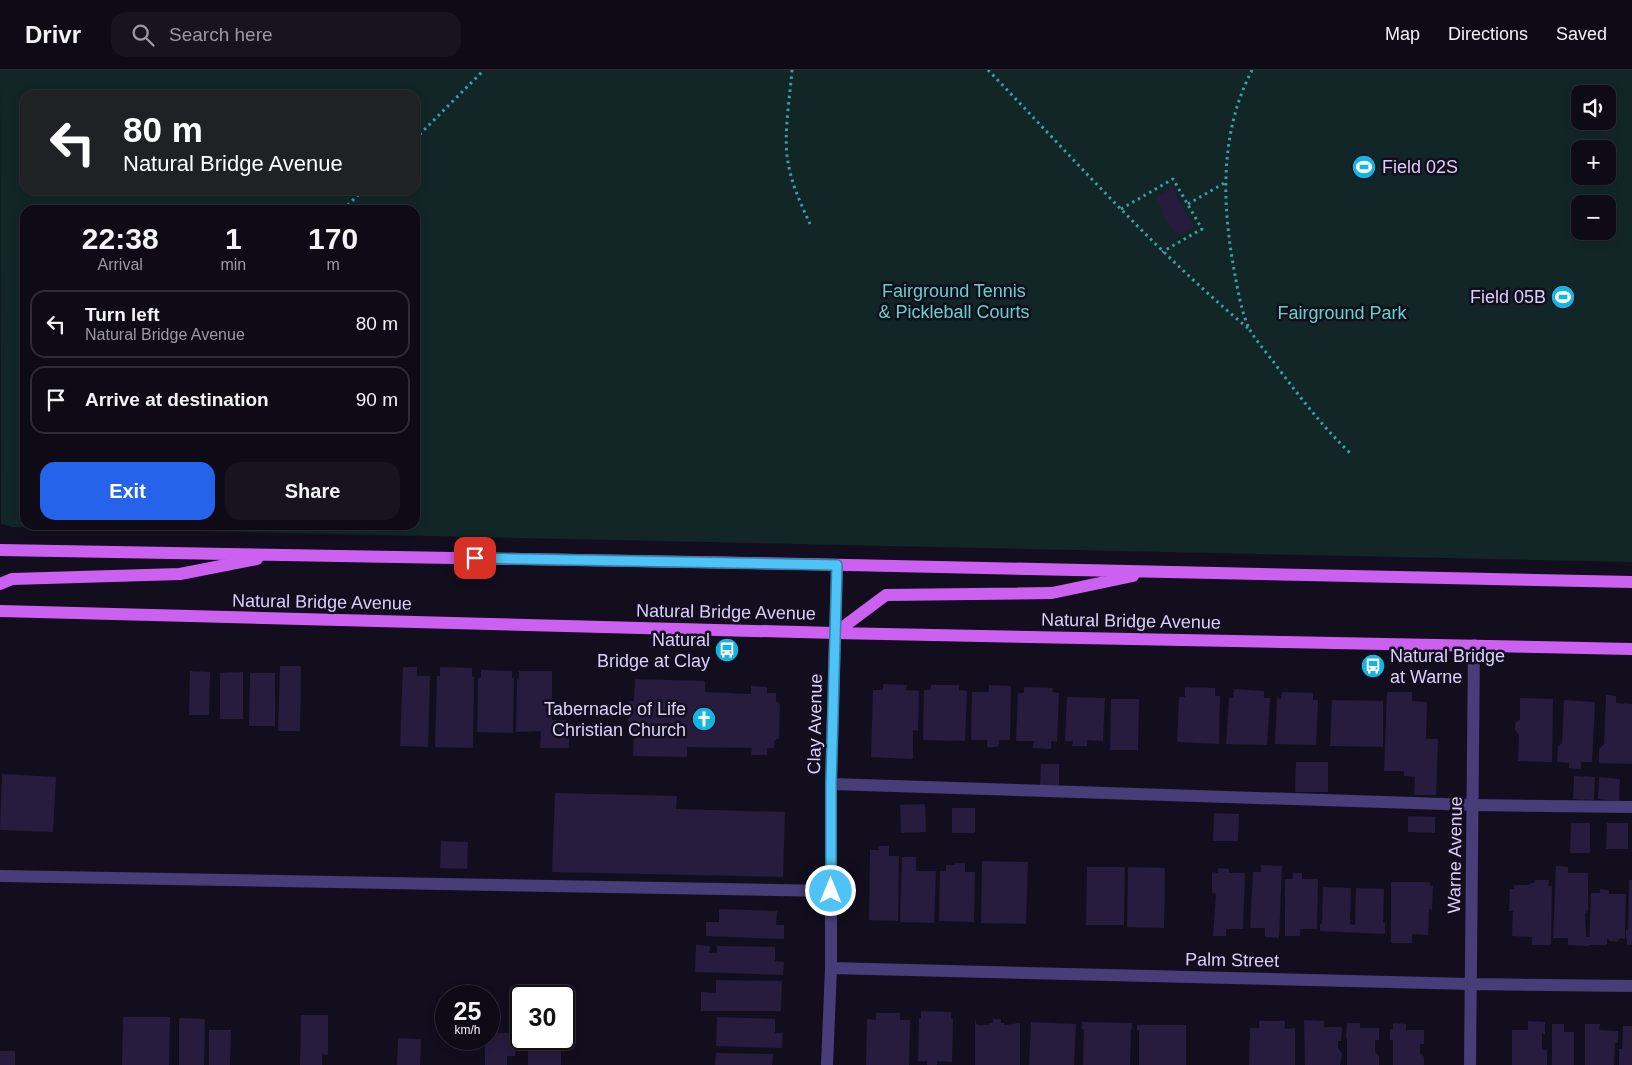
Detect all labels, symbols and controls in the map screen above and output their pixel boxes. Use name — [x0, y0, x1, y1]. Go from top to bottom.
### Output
search box — [111, 12, 461, 57]
text: Drivr — [25, 21, 81, 48]
icon: search — [129, 21, 157, 49]
text: Search here — [169, 24, 273, 45]
text: Map — [1385, 24, 1420, 44]
text: Directions — [1448, 24, 1528, 44]
text: Saved — [1556, 24, 1607, 44]
map controls — [1571, 85, 1616, 240]
button: sound — [1571, 85, 1616, 130]
icon: left — [40, 110, 105, 175]
text: 80 m — [123, 110, 203, 149]
button: + — [1571, 140, 1616, 185]
text: Natural Bridge Avenue — [123, 151, 343, 176]
sports icon: Field 02S — [1351, 154, 1377, 180]
place label: Field 02S — [1382, 157, 1458, 177]
button: − — [1571, 195, 1616, 240]
text: 22:38 — [82, 222, 159, 255]
text: 1 — [225, 222, 242, 255]
text: 170 — [308, 222, 358, 255]
text: Arrival — [98, 256, 143, 273]
text: min — [220, 256, 246, 273]
text: m — [326, 256, 340, 273]
park label: Fairground Tennis & Pickleball Courts — [878, 281, 1030, 322]
sports icon: Field 05B — [1550, 284, 1576, 310]
place label: Field 05B — [1470, 287, 1546, 307]
park label: Fairground Park — [1277, 303, 1408, 323]
text: Turn left — [85, 304, 160, 325]
icon: left — [42, 310, 70, 338]
text: 80 m — [356, 313, 398, 334]
text: Natural Bridge Avenue — [85, 326, 245, 343]
icon: arrive — [42, 386, 70, 414]
text: Arrive at destination — [85, 389, 269, 410]
text: 90 m — [356, 389, 398, 410]
button: Exit — [40, 462, 215, 520]
button: Share — [225, 462, 400, 520]
pin — [454, 537, 496, 579]
icon: arrive — [461, 544, 489, 572]
street label: Natural Bridge Avenue — [232, 590, 412, 614]
street label: Natural Bridge Avenue — [636, 600, 816, 624]
street label: Natural Bridge Avenue — [1041, 609, 1221, 633]
place label: Natural Bridge at Clay — [597, 630, 710, 671]
bus stop icon: Natural Bridge at Clay — [714, 637, 740, 663]
place label: Natural Bridge at Warne — [1390, 646, 1505, 687]
bus stop icon: Natural Bridge at Warne — [1360, 653, 1386, 679]
street label: Clay Avenue — [804, 673, 826, 775]
place label: Tabernacle of Life Christian Church — [544, 699, 686, 740]
church icon: Tabernacle of Life Christian Church — [691, 706, 717, 732]
street label: Warne Avenue — [1444, 796, 1466, 914]
position arrow — [804, 864, 856, 916]
street label: Palm Street — [1185, 949, 1279, 971]
speed limit sign: 30 — [510, 985, 575, 1050]
text: 25 — [454, 997, 481, 1025]
text: km/h — [454, 1023, 481, 1037]

